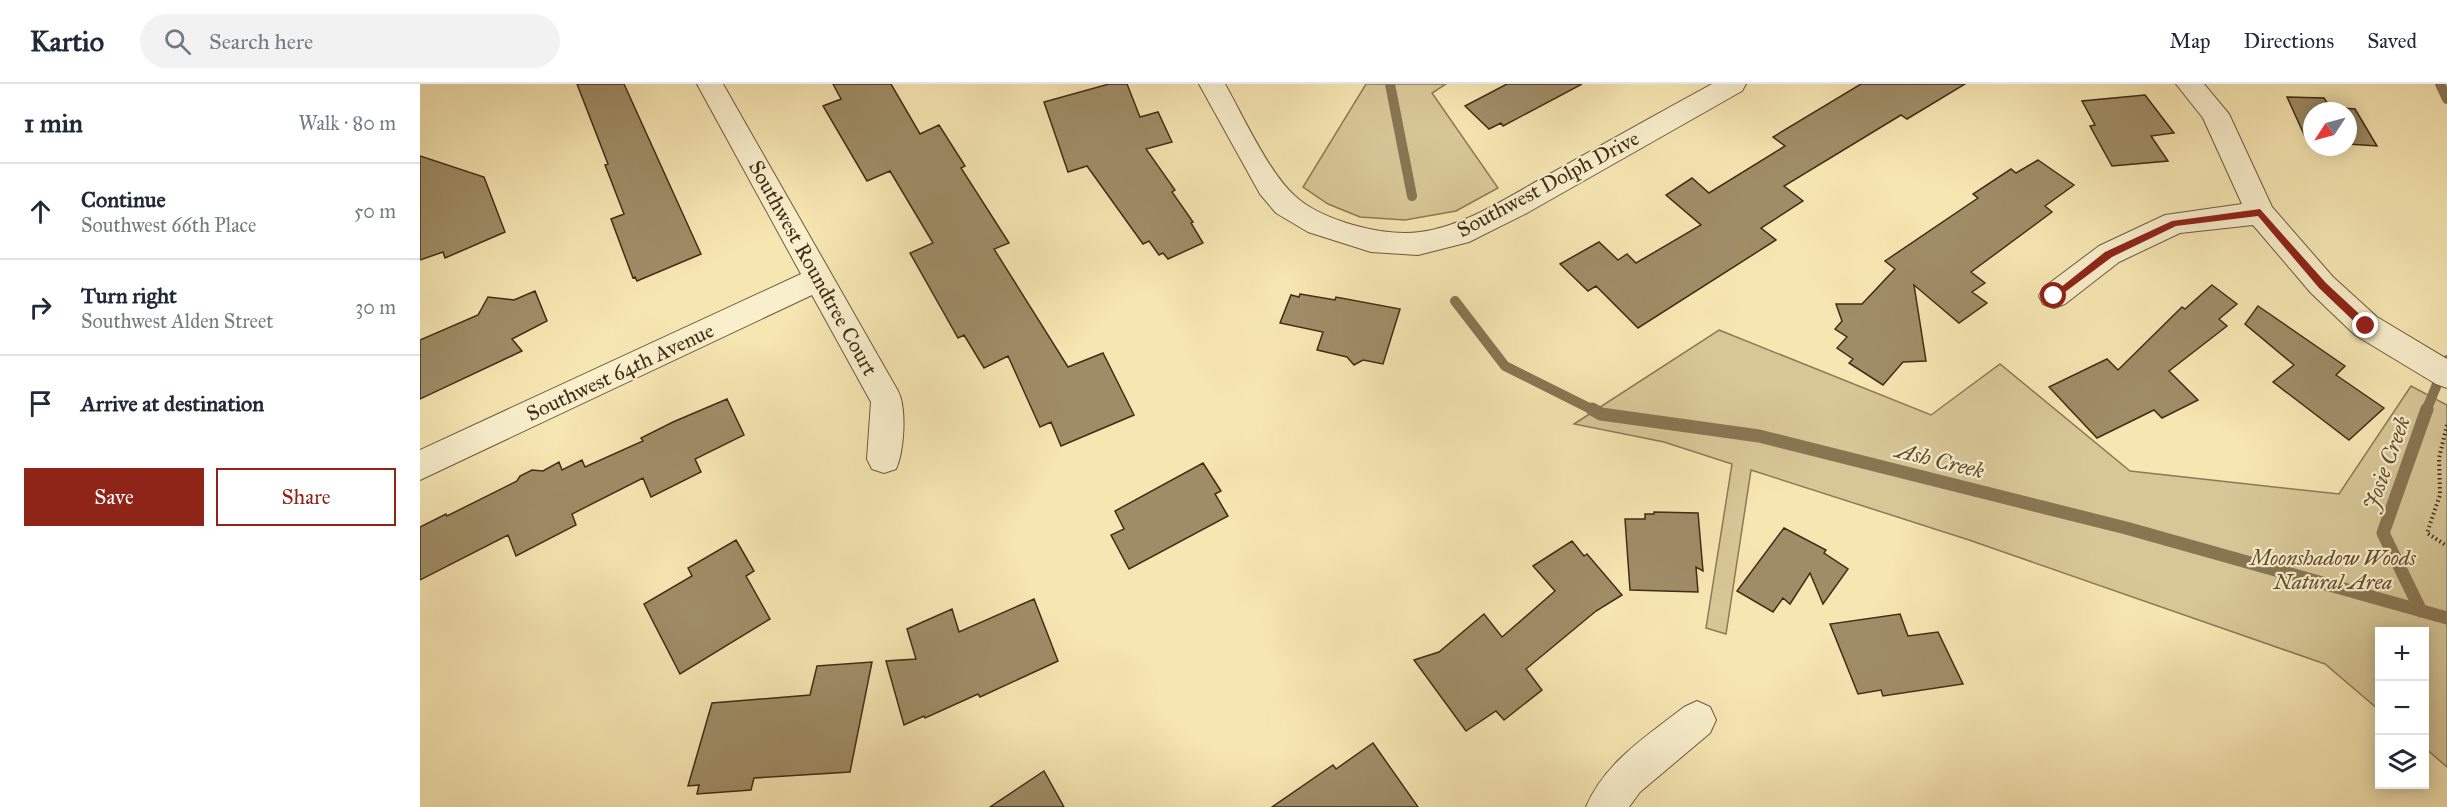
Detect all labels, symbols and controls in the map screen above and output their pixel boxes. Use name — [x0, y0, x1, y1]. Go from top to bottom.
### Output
search box — [140, 14, 560, 68]
text: Kartio — [30, 24, 104, 59]
icon: search — [161, 25, 194, 58]
text: Search here — [209, 28, 313, 55]
text: Map — [2170, 28, 2211, 54]
text: Directions — [2244, 28, 2334, 54]
text: Saved — [2367, 28, 2417, 54]
north arrow — [2303, 102, 2357, 156]
text: 1 min — [24, 107, 83, 139]
text: Walk · 80 m — [298, 111, 396, 135]
street label: Southwest Dolph Drive — [1452, 125, 1644, 243]
street label: Southwest Roundtree Court — [743, 156, 883, 381]
text: Continue — [81, 186, 166, 213]
icon: ahead — [24, 195, 57, 228]
text: 50 m — [354, 199, 396, 223]
text: Southwest 66th Place — [81, 213, 256, 237]
text: Turn right — [81, 282, 177, 309]
route start — [2040, 282, 2066, 308]
icon: right — [24, 291, 57, 324]
text: 30 m — [355, 295, 396, 319]
text: Southwest Alden Street — [81, 309, 273, 333]
route end — [2352, 312, 2378, 338]
street label: Southwest 64th Avenue — [522, 317, 718, 427]
icon: arrive — [24, 387, 57, 420]
text: Arrive at destination — [81, 390, 264, 417]
water label: Josie Creek — [2356, 412, 2416, 516]
water label: Ash Creek — [1891, 436, 1987, 485]
button: Save — [24, 468, 204, 526]
button: Share — [216, 468, 396, 526]
park label: Moonshadow Woods Natural Area — [2248, 545, 2417, 595]
map controls — [2375, 627, 2429, 789]
button: + — [2375, 627, 2429, 681]
button: − — [2375, 681, 2429, 735]
button: layers — [2375, 735, 2429, 789]

